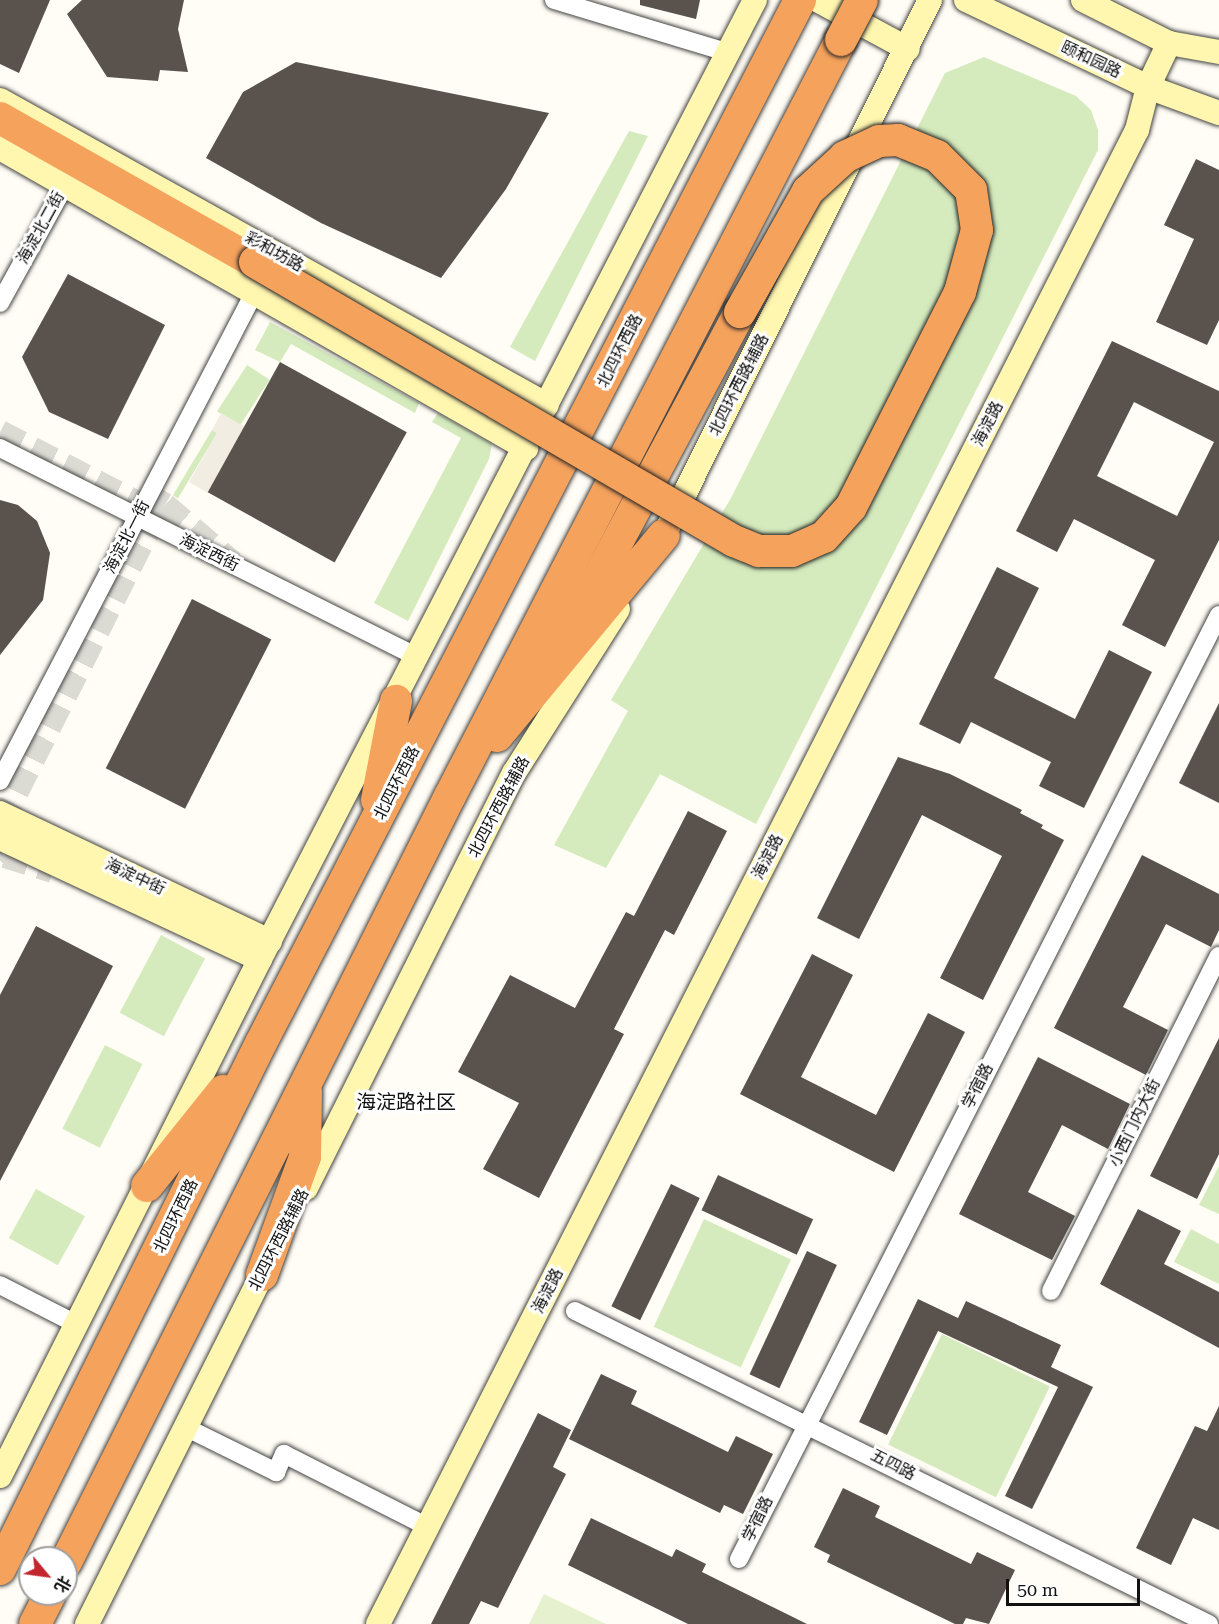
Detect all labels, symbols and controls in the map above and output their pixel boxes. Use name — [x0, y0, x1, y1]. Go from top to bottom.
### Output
street label: 颐和园路 — [1058, 38, 1124, 82]
street label: 海淀北二街 — [13, 188, 69, 268]
street label: 彩和坊路 — [241, 228, 307, 276]
street label: 北四环西路 — [593, 311, 647, 391]
street label: 北四环西路辅路 — [705, 331, 773, 439]
street label: 海淀路 — [969, 398, 1007, 450]
street label: 海淀北一街 — [100, 497, 154, 577]
street label: 海淀西街 — [176, 530, 242, 576]
street label: 北四环西路 — [370, 743, 424, 823]
street label: 北四环西路辅路 — [464, 753, 534, 861]
street label: 海淀路 — [749, 831, 787, 883]
street label: 海淀中街 — [102, 855, 168, 899]
street label: 学宿路 — [959, 1060, 997, 1112]
street label: 小西门内大街 — [1105, 1076, 1165, 1170]
district label: 海淀路社区 — [356, 1090, 456, 1114]
street label: 北四环西路 — [150, 1176, 202, 1256]
street label: 北四环西路辅路 — [245, 1186, 313, 1294]
street label: 海淀路 — [529, 1265, 567, 1317]
street label: 五四路 — [867, 1446, 919, 1484]
street label: 学宿路 — [739, 1493, 777, 1545]
north arrow — [18, 1546, 78, 1606]
scale bar — [1009, 1567, 1142, 1605]
text: 北 — [50, 1572, 75, 1596]
text: 50 m — [1017, 1579, 1058, 1600]

